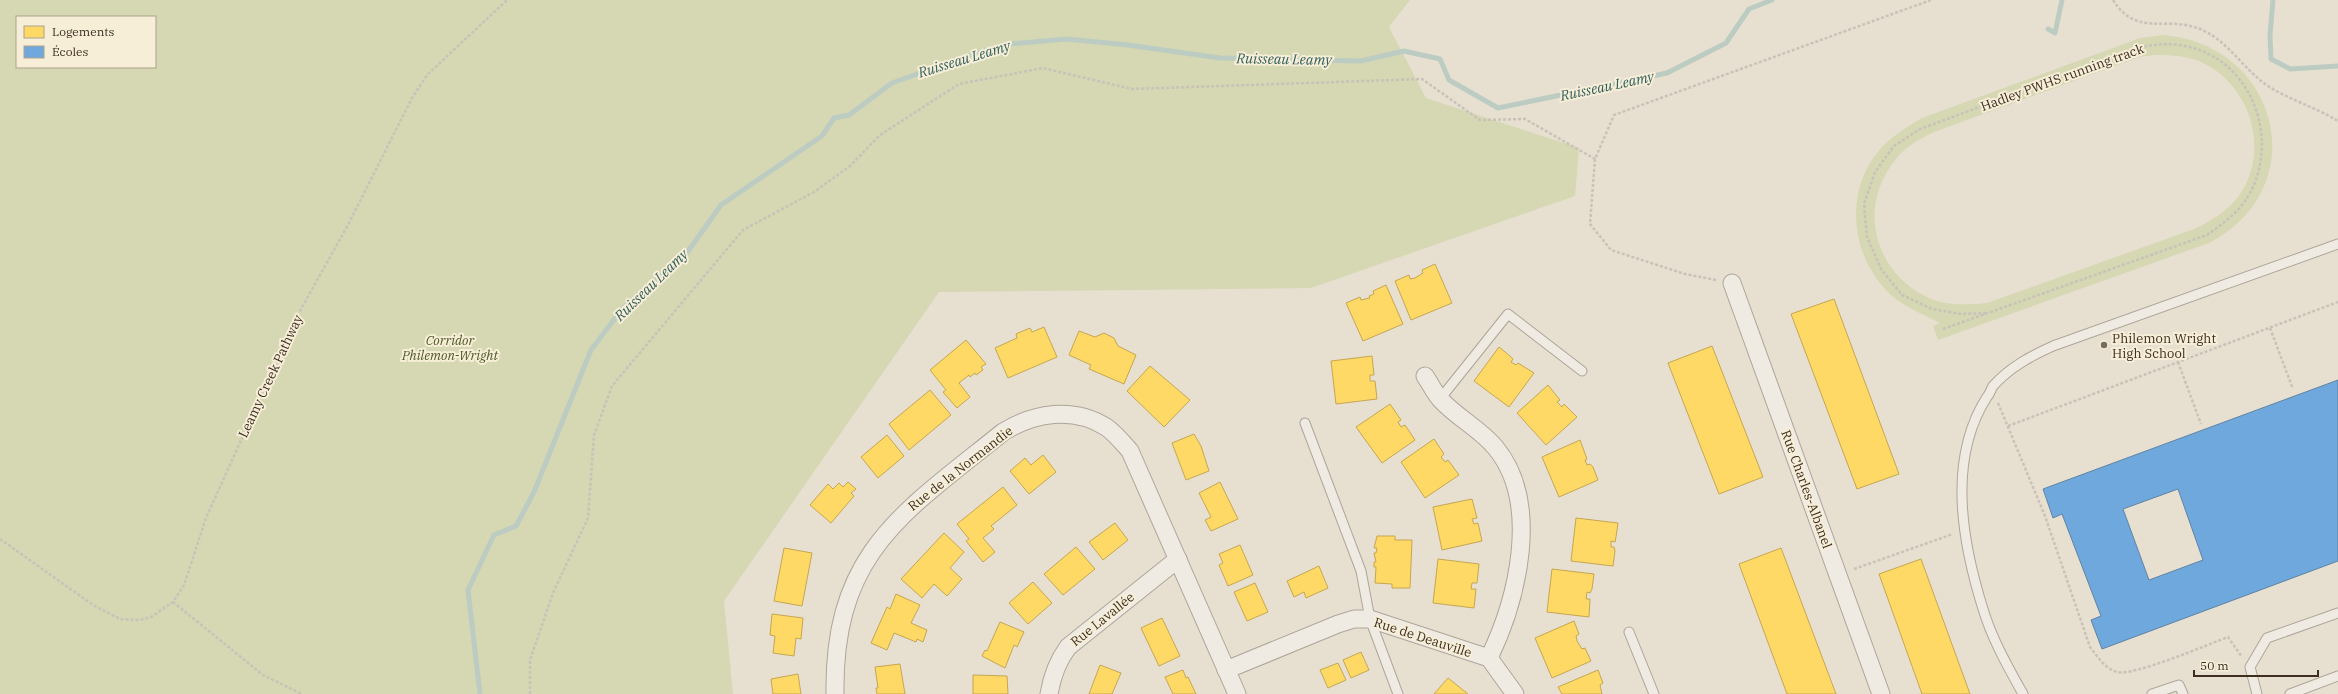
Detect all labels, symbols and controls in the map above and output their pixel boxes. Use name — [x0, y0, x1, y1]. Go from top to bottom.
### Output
legend — [16, 16, 156, 68]
text: Logements — [52, 24, 115, 39]
water label: Ruisseau Leamy — [915, 36, 1014, 82]
street label: Hadley PWHS running track — [1978, 40, 2147, 115]
text: Écoles — [52, 44, 88, 59]
water label: Ruisseau Leamy — [1235, 49, 1333, 69]
water label: Ruisseau Leamy — [1558, 67, 1657, 105]
water label: Ruisseau Leamy — [610, 244, 693, 325]
street label: Leamy Creek Pathway — [234, 312, 306, 441]
place label: Philemon Wright High School — [2112, 330, 2216, 362]
park label: Corridor Philemon-Wright — [401, 332, 498, 364]
marker: Philemon Wright High School — [2099, 340, 2109, 350]
street label: Rue de la Normandie — [904, 422, 1016, 515]
street label: Rue Charles-Albanel — [1777, 428, 1836, 551]
street label: Rue Lavallée — [1067, 589, 1138, 650]
street label: Rue de Deauville — [1372, 614, 1474, 661]
scale bar — [2194, 652, 2318, 678]
text: 50 m — [2200, 658, 2229, 673]

